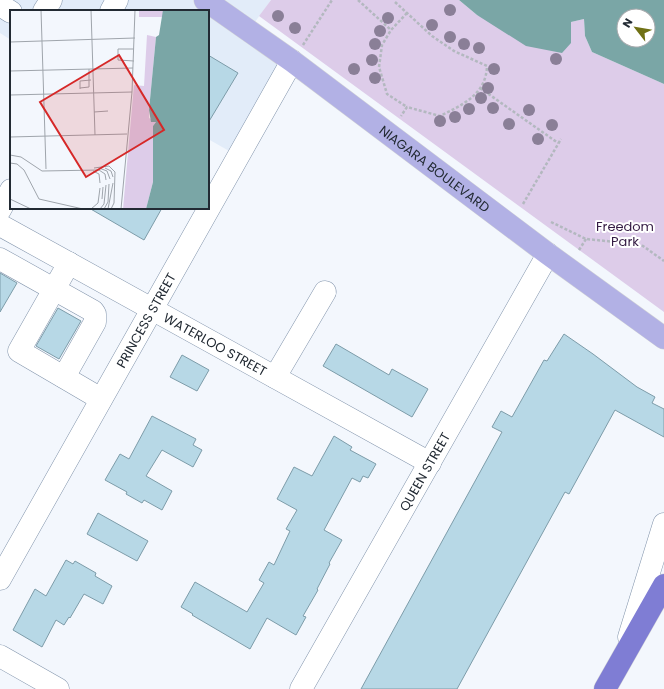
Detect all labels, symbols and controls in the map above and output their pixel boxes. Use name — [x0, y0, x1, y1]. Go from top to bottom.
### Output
north arrow — [616, 8, 656, 48]
inset map — [10, 10, 209, 209]
text: N — [618, 15, 636, 31]
street label: NIAGARA BOULEVARD — [375, 121, 494, 217]
park label: Freedom Park — [596, 217, 654, 251]
street label: PRINCESS STREET — [111, 269, 180, 371]
street label: WATERLOO STREET — [160, 308, 270, 380]
street label: QUEEN STREET — [394, 429, 454, 515]

